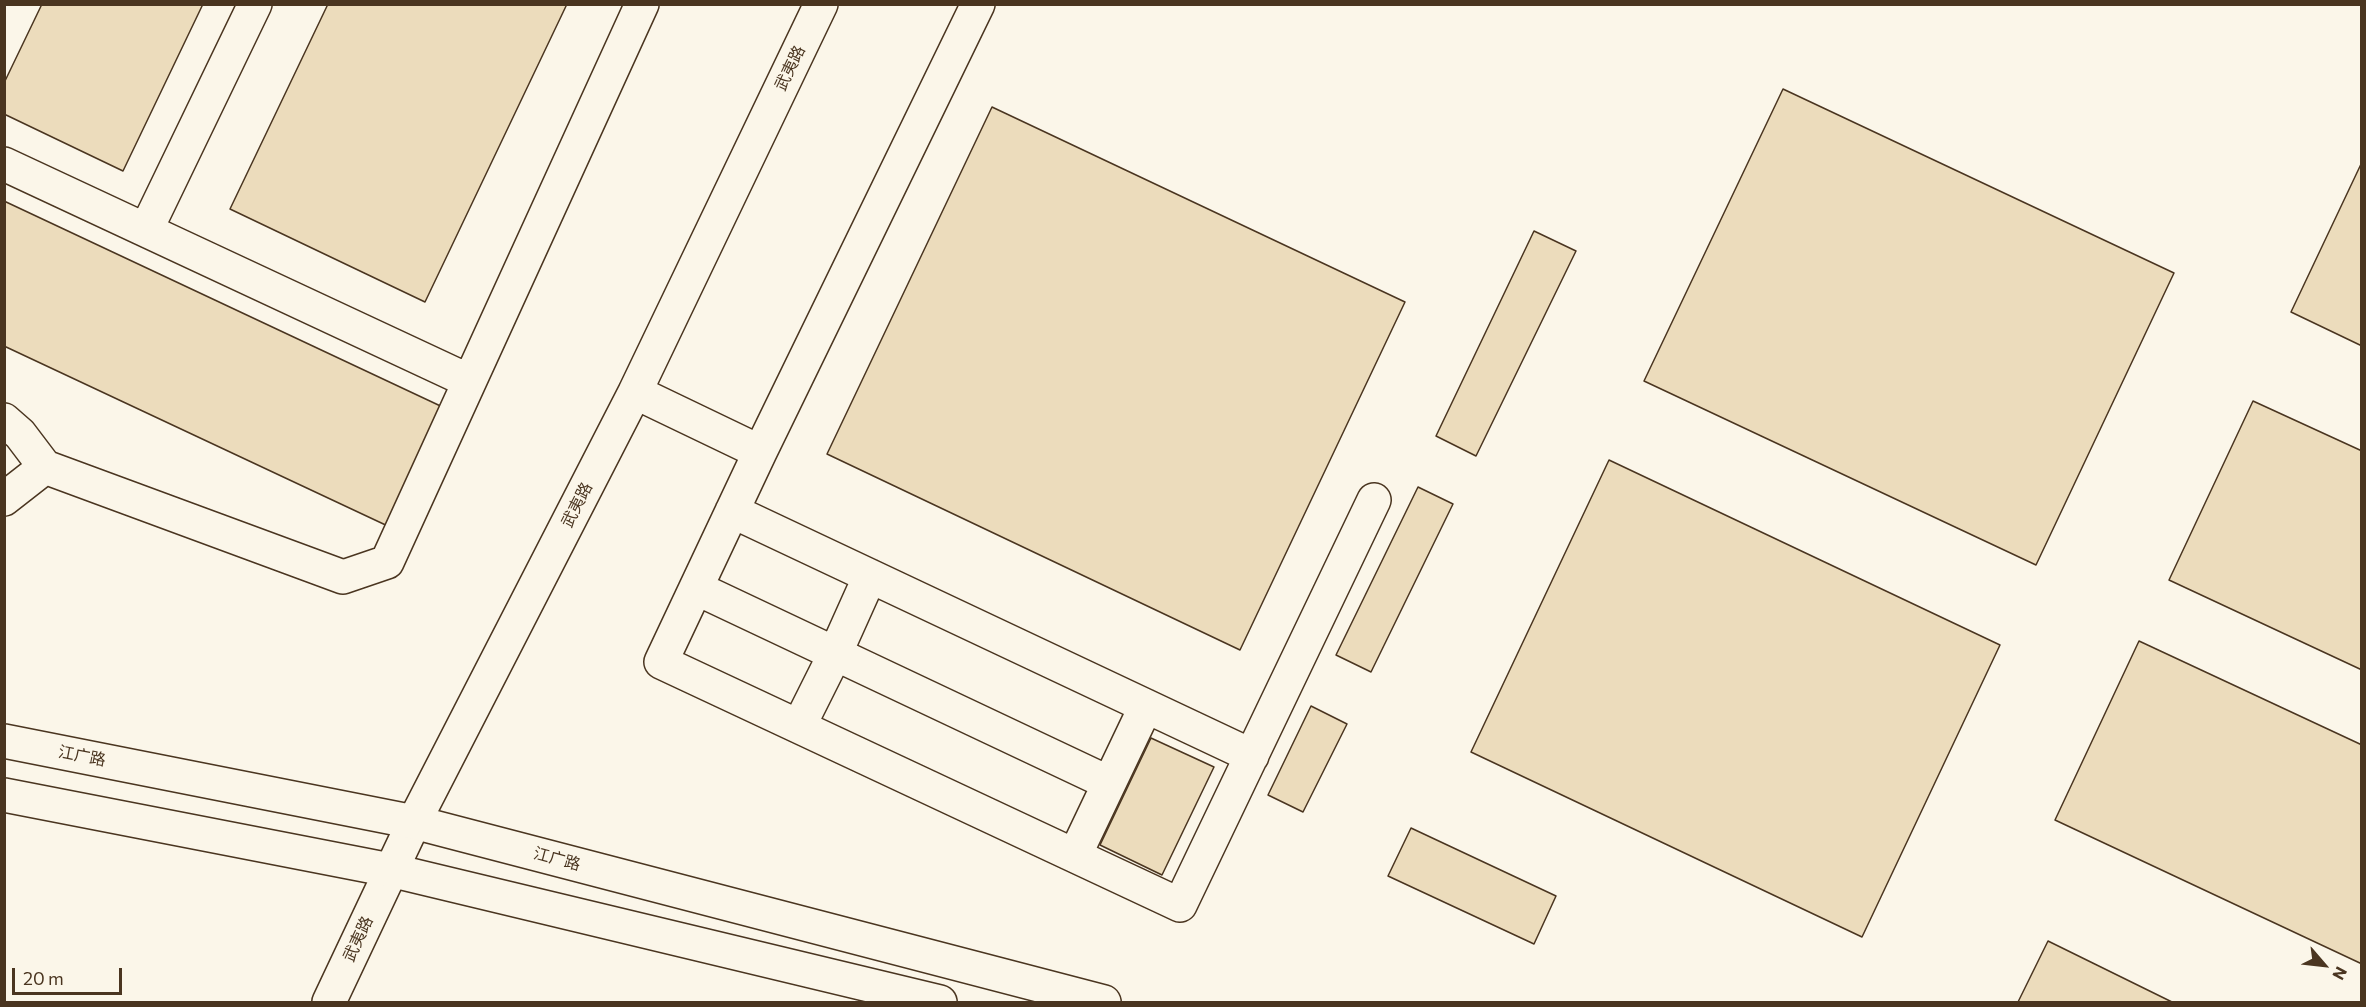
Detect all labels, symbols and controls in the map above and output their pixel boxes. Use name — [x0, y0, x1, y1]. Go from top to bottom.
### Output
street label: 武夷路 — [771, 42, 809, 94]
street label: 武夷路 — [558, 479, 596, 531]
street label: 江广路 — [57, 742, 107, 770]
street label: 江广路 — [531, 844, 583, 874]
street label: 武夷路 — [339, 913, 377, 965]
north arrow — [2294, 935, 2354, 995]
scale bar — [15, 956, 124, 994]
text: N — [2329, 964, 2352, 983]
text: 20 m — [23, 967, 64, 989]

